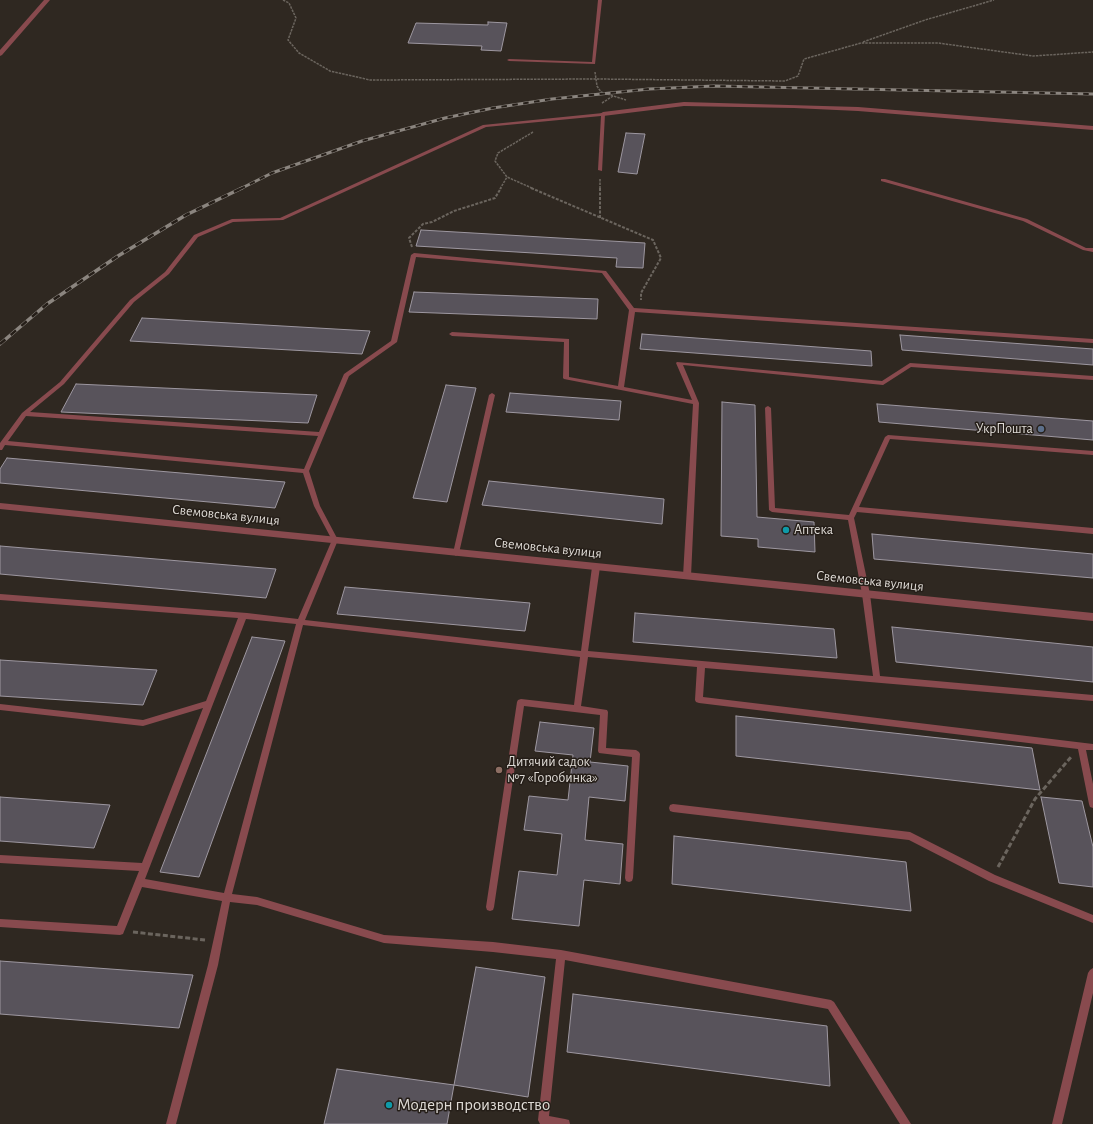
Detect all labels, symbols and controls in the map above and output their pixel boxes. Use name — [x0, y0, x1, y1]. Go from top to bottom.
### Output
place label: УкрПошта — [976, 421, 1033, 437]
marker: УкрПошта — [1036, 424, 1046, 434]
street label: Свемовська вулиця — [171, 501, 281, 529]
place label: Аптека — [794, 522, 833, 538]
marker: Аптека — [781, 525, 791, 535]
street label: Свемовська вулиця — [493, 534, 603, 562]
street label: Свемовська вулиця — [815, 567, 925, 595]
place label: Дитячий садок №7 «Горобинка» — [507, 754, 598, 786]
marker: Дитячий садок №7 «Горобинка» — [494, 765, 504, 775]
place label: Модерн производство — [397, 1095, 550, 1115]
marker: Модерн производство — [384, 1100, 394, 1110]

